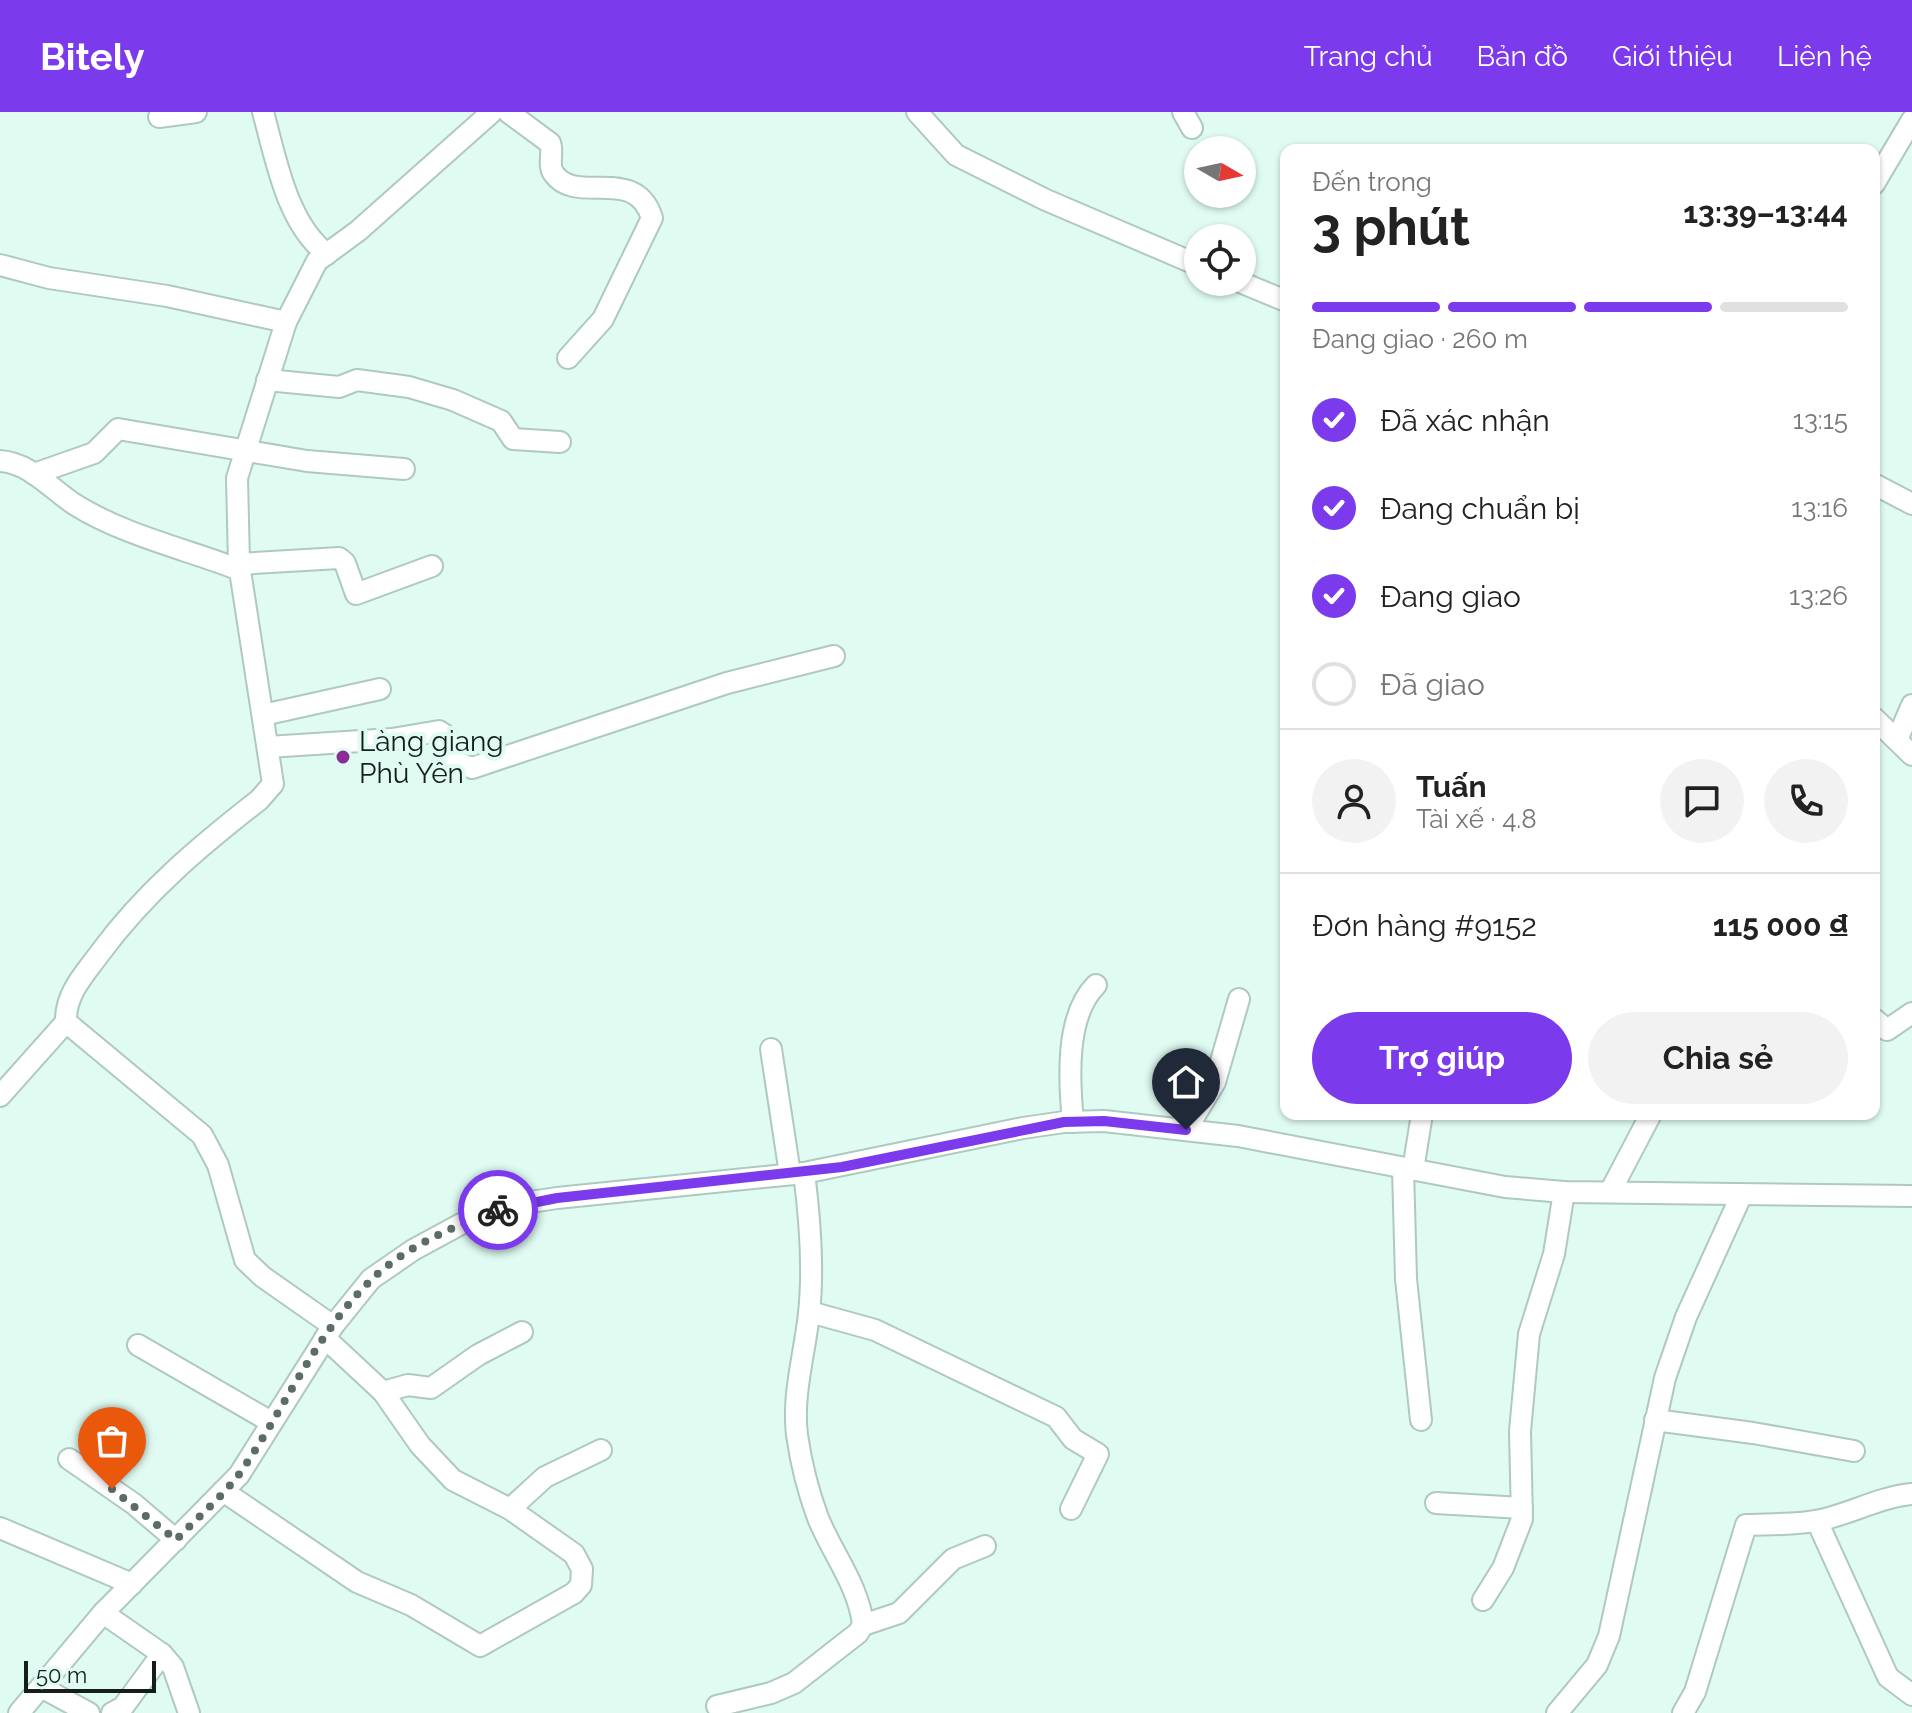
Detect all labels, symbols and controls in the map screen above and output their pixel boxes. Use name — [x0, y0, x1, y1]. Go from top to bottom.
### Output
text: Bitely — [40, 34, 145, 79]
text: Trang chủ — [1304, 40, 1433, 73]
text: Bản đồ — [1477, 40, 1568, 73]
text: Giới thiệu — [1612, 40, 1733, 73]
text: Liên hệ — [1777, 40, 1872, 73]
north arrow — [1184, 136, 1256, 208]
map controls — [1184, 136, 1256, 296]
text: Đến trong — [1312, 167, 1432, 197]
text: 13:39–13:44 — [1683, 195, 1848, 230]
text: 3 phút — [1312, 196, 1470, 257]
button: locate — [1184, 224, 1256, 296]
text: Đang giao · 260 m — [1312, 324, 1528, 354]
icon: check — [1312, 398, 1356, 442]
text: Đã xác nhận — [1380, 403, 1550, 438]
text: 13:15 — [1793, 405, 1848, 435]
icon: check — [1312, 486, 1356, 530]
text: Đang chuẩn bị — [1380, 491, 1580, 526]
text: 13:16 — [1791, 493, 1848, 523]
icon: check — [1312, 574, 1356, 618]
text: Đang giao — [1380, 579, 1521, 614]
text: 13:26 — [1789, 581, 1848, 611]
text: Đã giao — [1380, 667, 1485, 702]
place label: Làng giang Phù Yên — [359, 725, 504, 790]
marker: Làng giang Phù Yên — [334, 748, 352, 766]
button: person — [1312, 759, 1396, 843]
button: chat — [1660, 759, 1744, 843]
button: phone — [1764, 759, 1848, 843]
text: Tuấn — [1416, 769, 1487, 804]
text: Tài xế · 4.8 — [1416, 804, 1537, 834]
text: Đơn hàng #9152 — [1312, 908, 1537, 943]
text: 115 000 ₫ — [1713, 908, 1848, 943]
button: Trợ giúp — [1312, 1012, 1572, 1104]
button: Chia sẻ — [1588, 1012, 1848, 1104]
pin — [1152, 1048, 1220, 1130]
icon: home — [1164, 1060, 1208, 1104]
courier — [458, 1170, 538, 1250]
icon: bike — [476, 1188, 520, 1232]
pin — [78, 1407, 146, 1489]
icon: bag — [90, 1419, 134, 1463]
scale bar — [24, 1657, 156, 1693]
text: 50 m — [36, 1662, 87, 1688]

